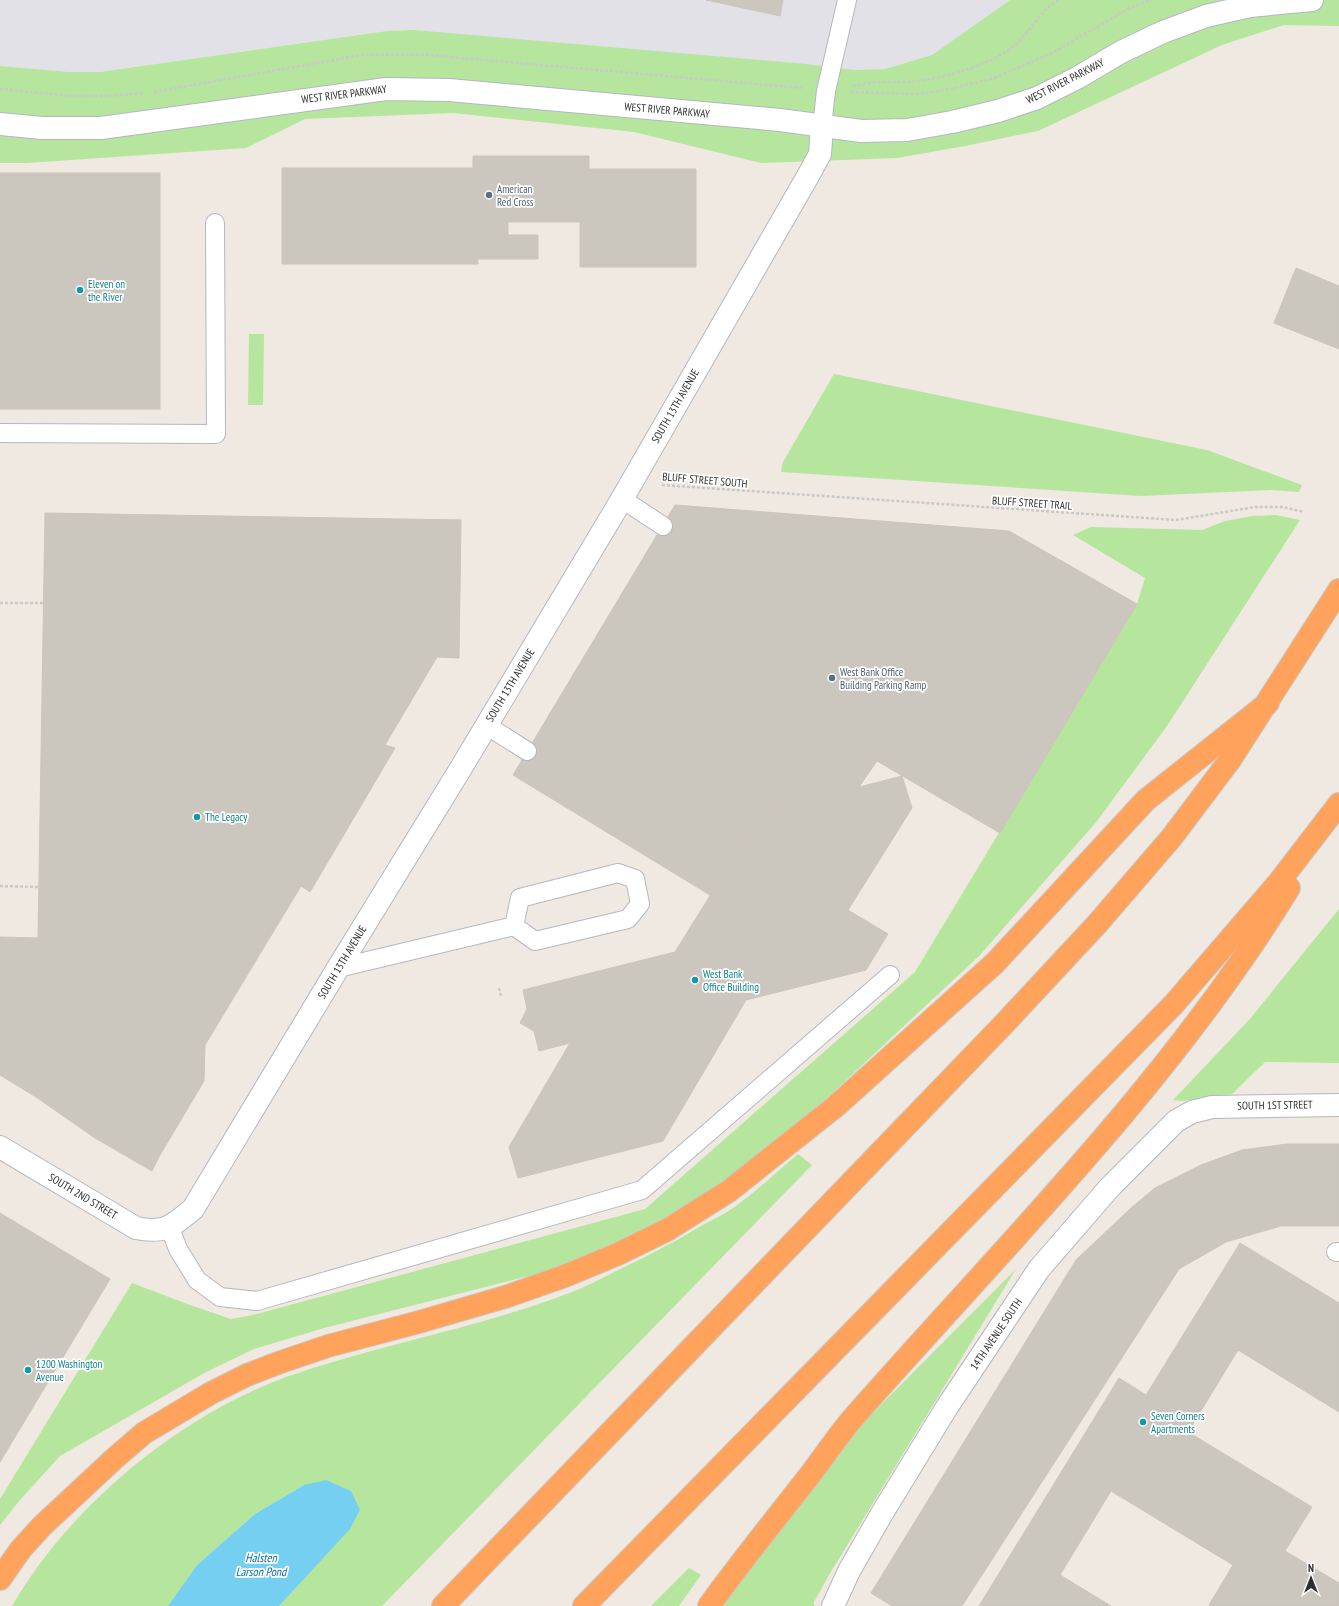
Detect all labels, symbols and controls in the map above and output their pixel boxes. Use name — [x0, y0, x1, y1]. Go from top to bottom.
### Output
street label: WEST RIVER PARKWAY — [1024, 55, 1106, 107]
street label: WEST RIVER PARKWAY — [301, 82, 387, 106]
street label: WEST RIVER PARKWAY — [624, 99, 710, 121]
place label: American Red Cross — [497, 182, 534, 209]
marker: American Red Cross — [484, 190, 494, 200]
place label: Eleven on the River — [88, 277, 125, 304]
marker: Eleven on the River — [75, 285, 85, 295]
street label: SOUTH 13TH AVENUE — [648, 366, 702, 446]
street label: BLUFF STREET SOUTH — [662, 469, 748, 491]
street label: BLUFF STREET TRAIL — [992, 493, 1073, 513]
street label: SOUTH 13TH AVENUE — [483, 645, 538, 724]
place label: West Bank Office Building Parking Ramp — [840, 665, 926, 692]
marker: West Bank Office Building Parking Ramp — [827, 673, 837, 683]
place label: The Legacy — [205, 810, 248, 824]
marker: The Legacy — [192, 812, 202, 822]
street label: SOUTH 13TH AVENUE — [315, 922, 370, 1001]
place label: West Bank Office Building — [703, 967, 759, 994]
marker: West Bank Office Building — [690, 975, 700, 985]
street label: SOUTH 1ST STREET — [1237, 1097, 1313, 1113]
street label: SOUTH 2ND STREET — [46, 1170, 120, 1222]
street label: 14TH AVENUE SOUTH — [967, 1295, 1025, 1372]
place label: 1200 Washington Avenue — [36, 1357, 103, 1384]
marker: 1200 Washington Avenue — [23, 1365, 33, 1375]
place label: Seven Corners Apartments — [1151, 1409, 1205, 1436]
marker: Seven Corners Apartments — [1138, 1417, 1148, 1427]
water label: Halsten Larson Pond — [236, 1550, 288, 1579]
north arrow — [1291, 1558, 1331, 1598]
text: N — [1308, 1561, 1314, 1575]

